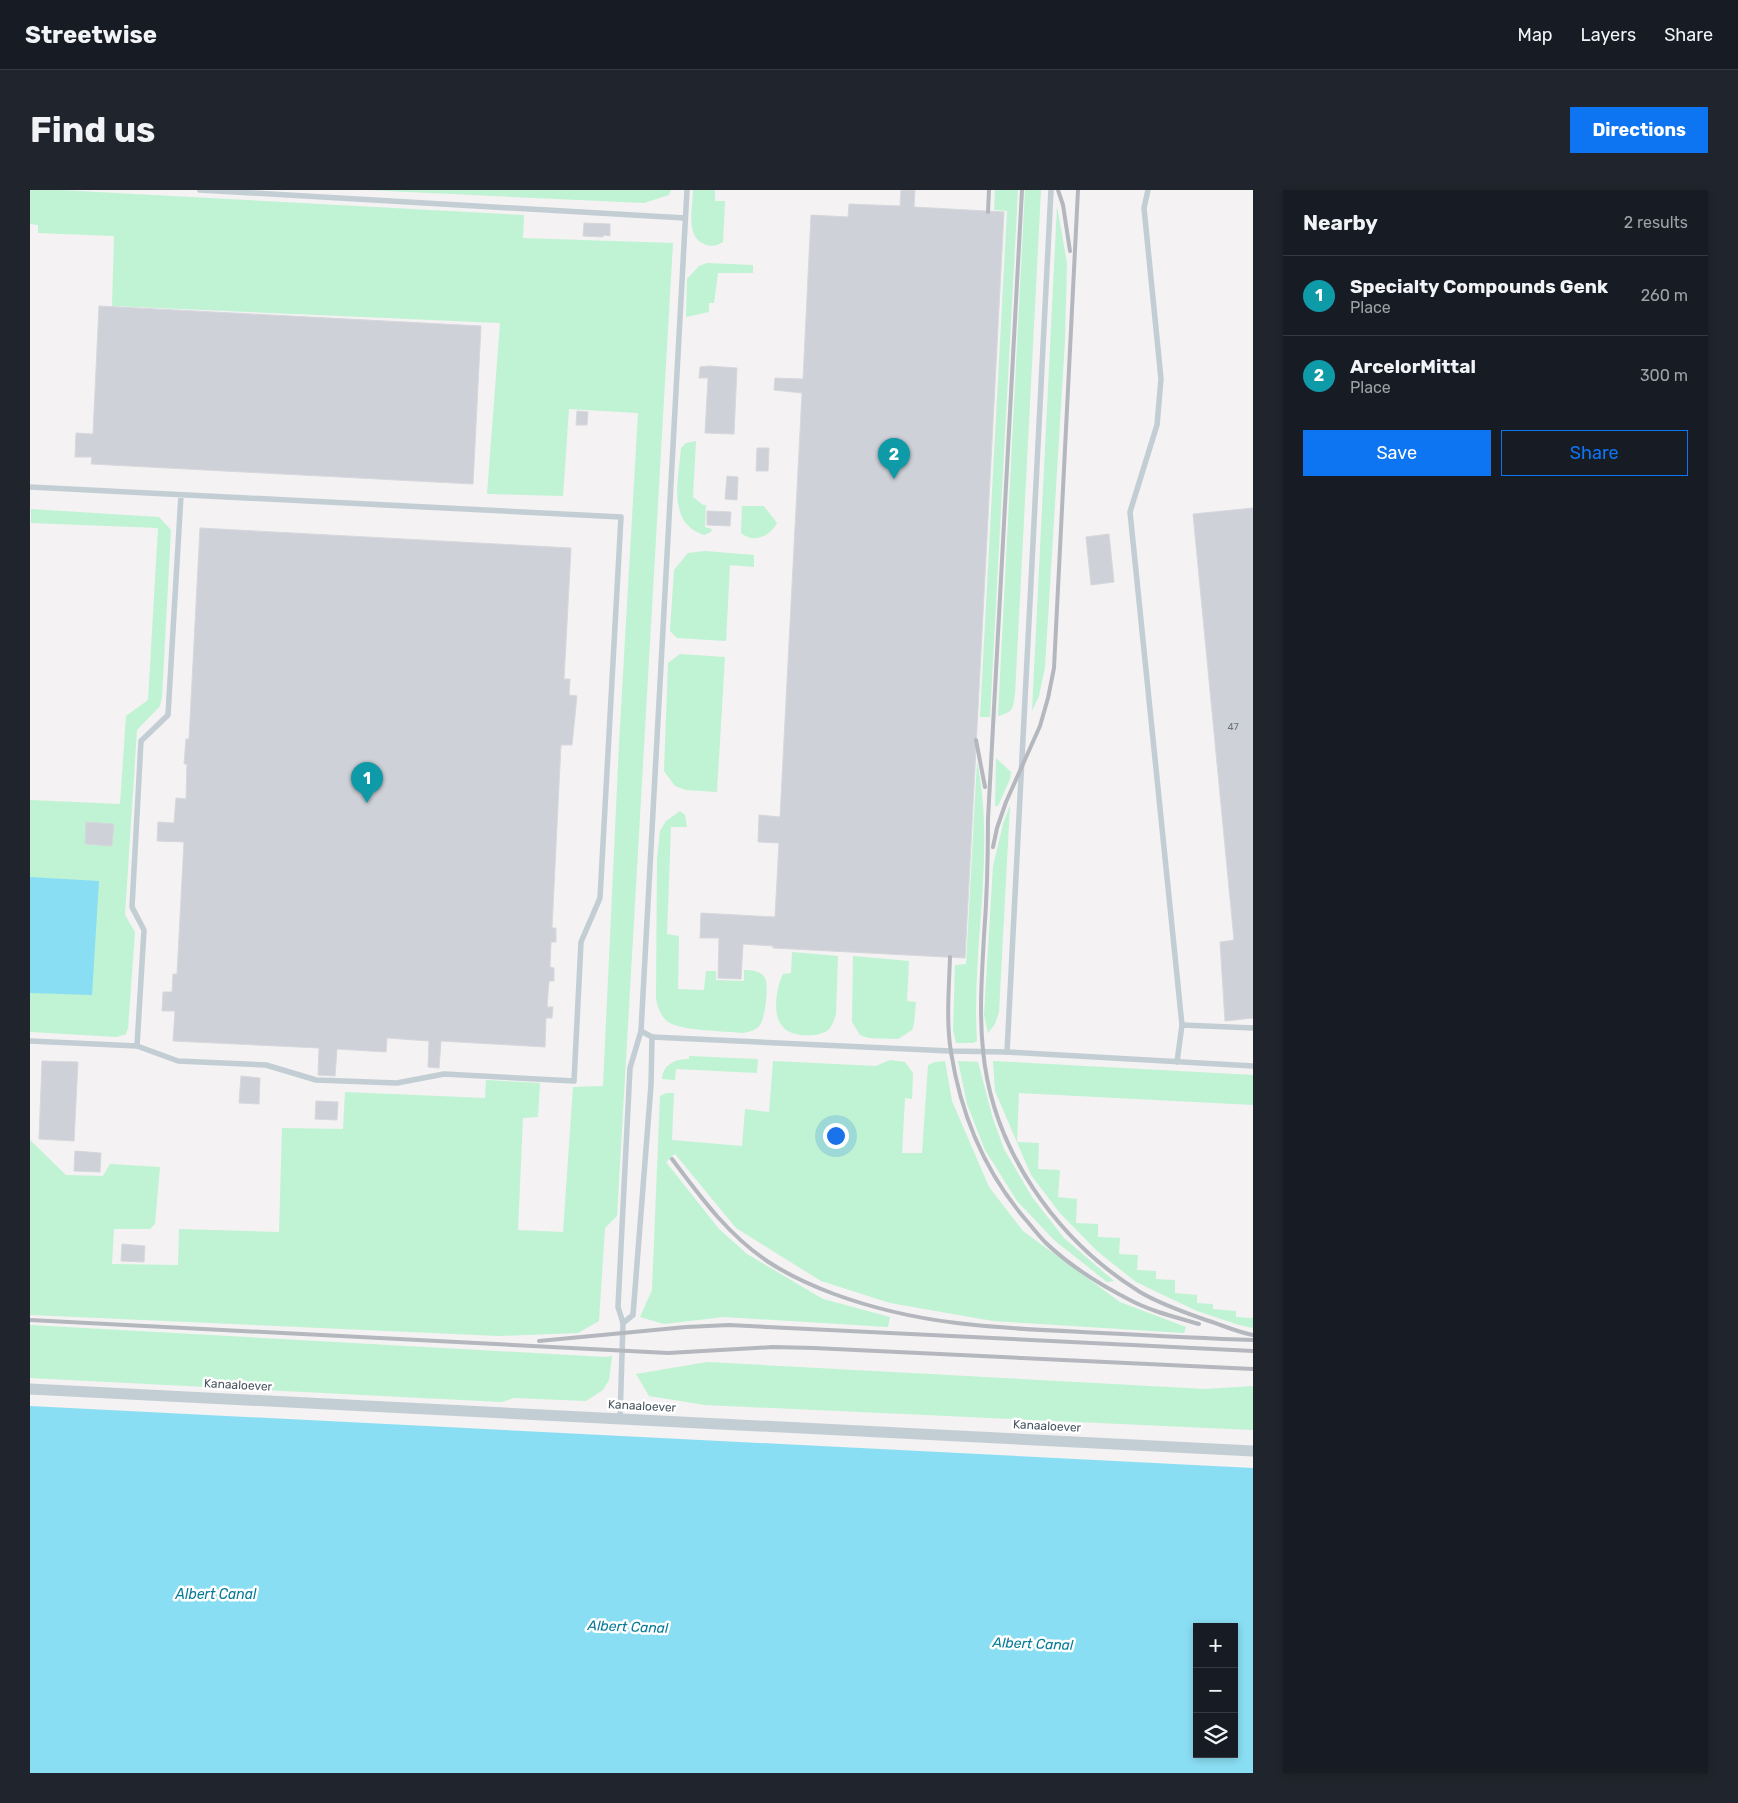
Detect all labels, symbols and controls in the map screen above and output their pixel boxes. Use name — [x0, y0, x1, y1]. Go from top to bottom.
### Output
text: Streetwise — [25, 21, 157, 49]
text: Map — [1518, 24, 1553, 46]
text: Layers — [1581, 24, 1636, 46]
text: Share — [1664, 24, 1713, 46]
button: Directions — [1570, 107, 1708, 153]
text: Find us — [30, 109, 155, 151]
text: Nearby — [1303, 210, 1378, 235]
text: 2 results — [1624, 213, 1688, 232]
text: Specialty Compounds Genk — [1350, 275, 1608, 298]
text: 1 — [1315, 286, 1323, 305]
text: 260 m — [1641, 286, 1688, 305]
text: Place — [1350, 298, 1391, 317]
text: ArcelorMittal — [1350, 355, 1476, 378]
text: 2 — [1314, 366, 1324, 385]
text: 300 m — [1640, 366, 1688, 385]
text: Place — [1350, 378, 1391, 397]
button: Save — [1303, 430, 1491, 476]
button: Share — [1501, 430, 1688, 476]
pin: 2 — [878, 438, 910, 479]
house number: 47 — [1227, 721, 1239, 733]
pin: 1 — [351, 762, 383, 803]
your location — [823, 1123, 849, 1149]
street label: Kanaaloever — [204, 1376, 273, 1394]
street label: Kanaaloever — [608, 1397, 677, 1415]
street label: Kanaaloever — [1013, 1417, 1082, 1435]
water label: Albert Canal — [175, 1586, 257, 1603]
water label: Albert Canal — [586, 1617, 669, 1637]
map controls — [1193, 1623, 1238, 1758]
button: + — [1193, 1623, 1238, 1668]
water label: Albert Canal — [991, 1634, 1074, 1654]
button: − — [1193, 1668, 1238, 1713]
button: layers — [1193, 1713, 1238, 1758]

